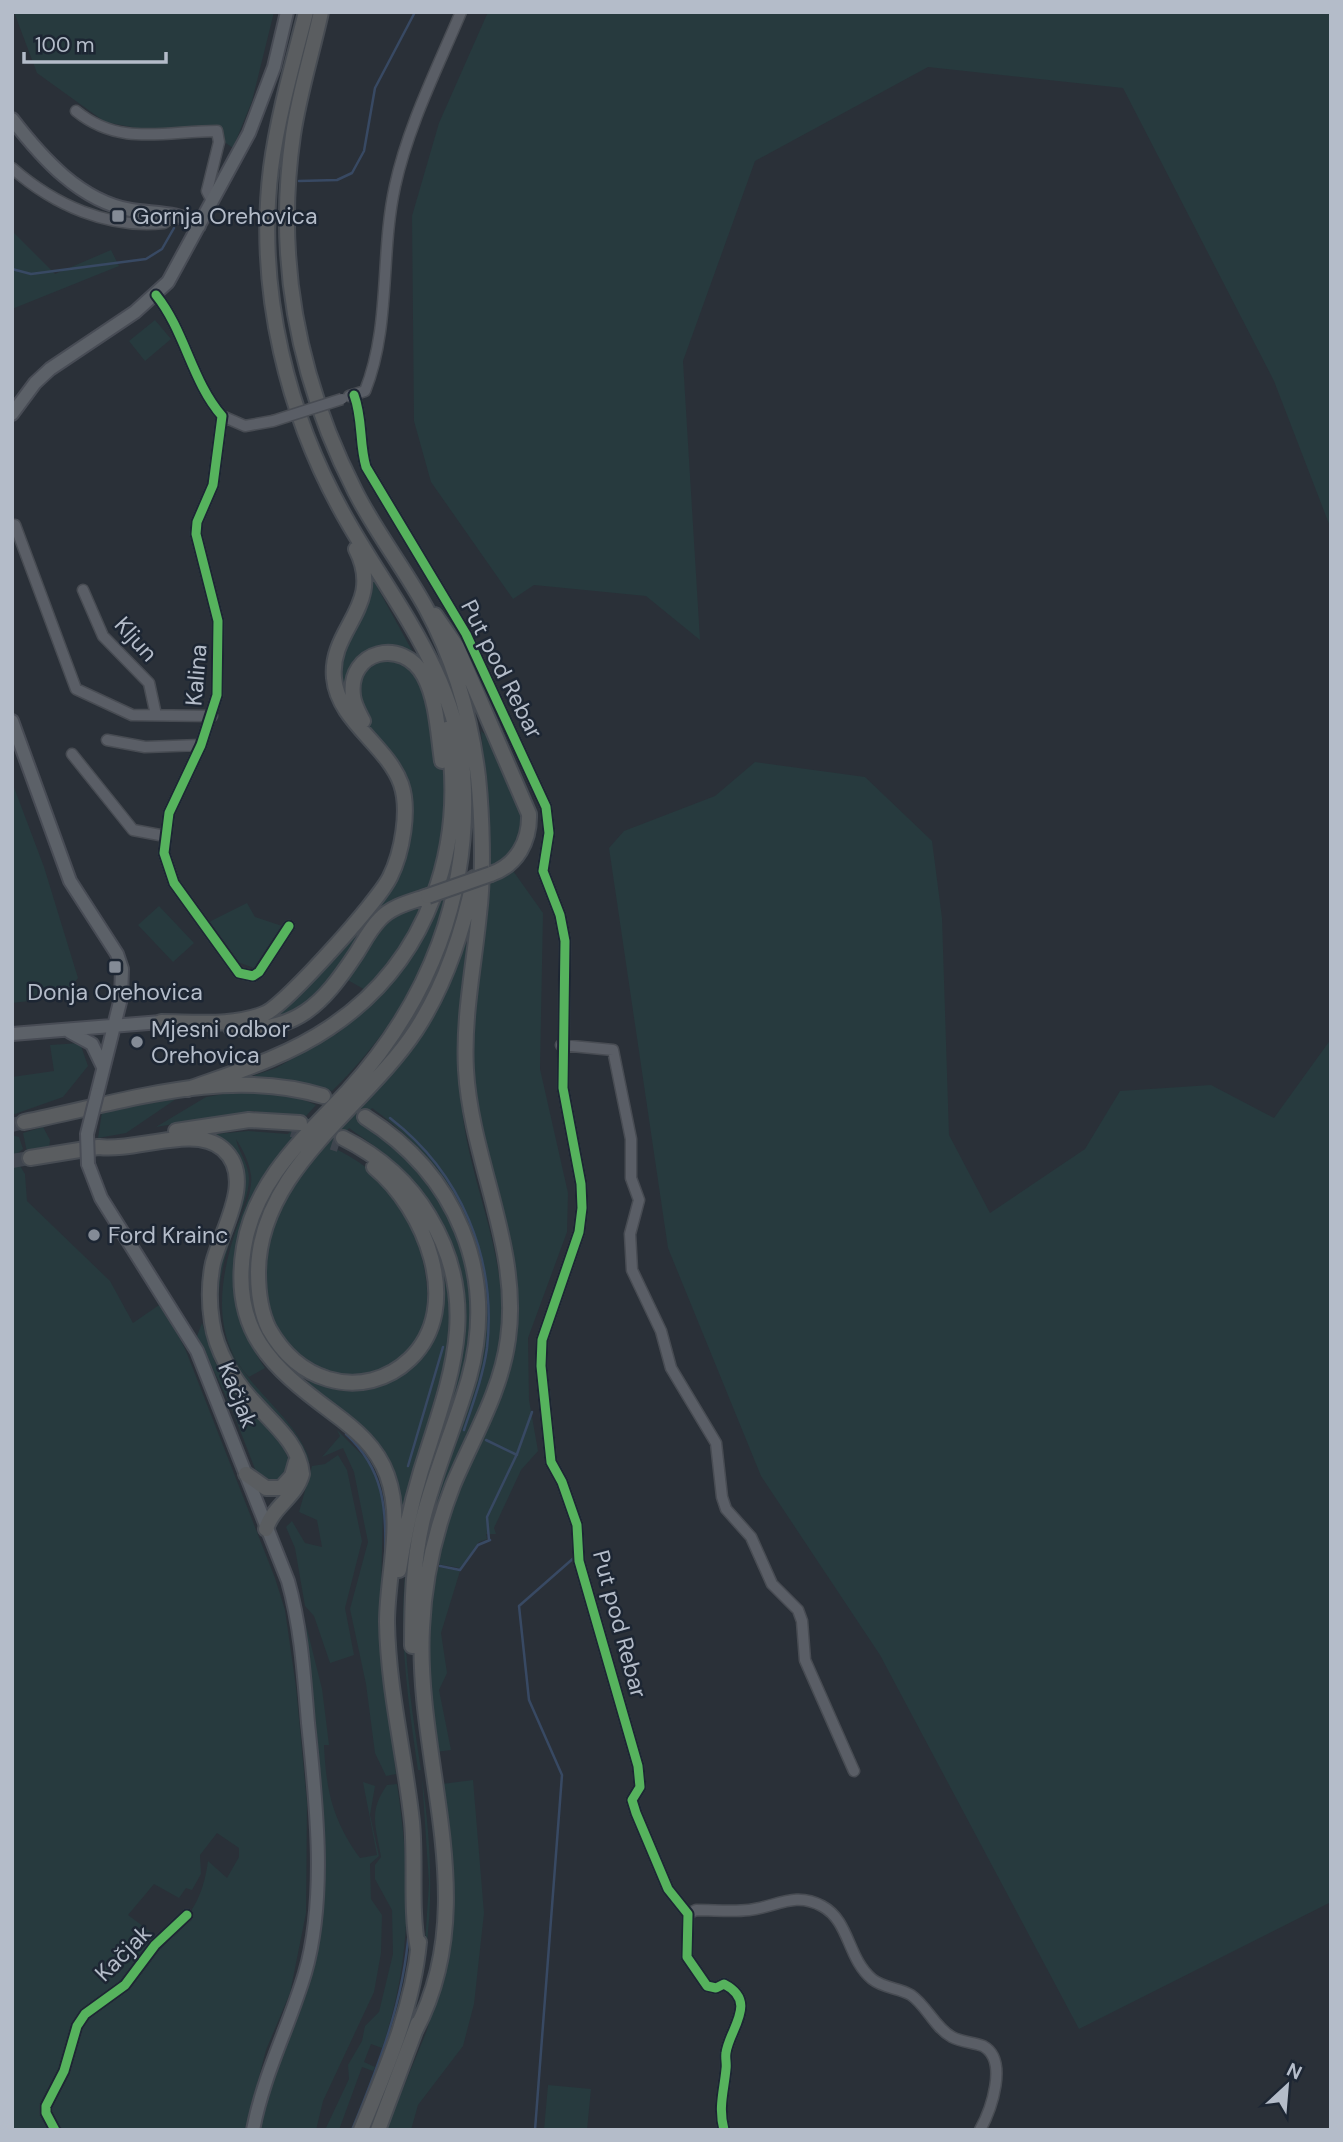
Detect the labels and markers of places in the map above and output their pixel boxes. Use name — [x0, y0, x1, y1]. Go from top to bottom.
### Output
place label: Gornja Orehovica — [132, 201, 318, 231]
marker: Gornja Orehovica — [110, 208, 126, 224]
marker: Donja Orehovica — [107, 959, 123, 975]
place label: Donja Orehovica — [27, 977, 203, 1007]
place label: Mjesni odbor Orehovica — [151, 1014, 290, 1070]
marker: Mjesni odbor Orehovica — [129, 1034, 145, 1050]
place label: Ford Krainc — [108, 1220, 228, 1250]
marker: Ford Krainc — [86, 1227, 102, 1243]

